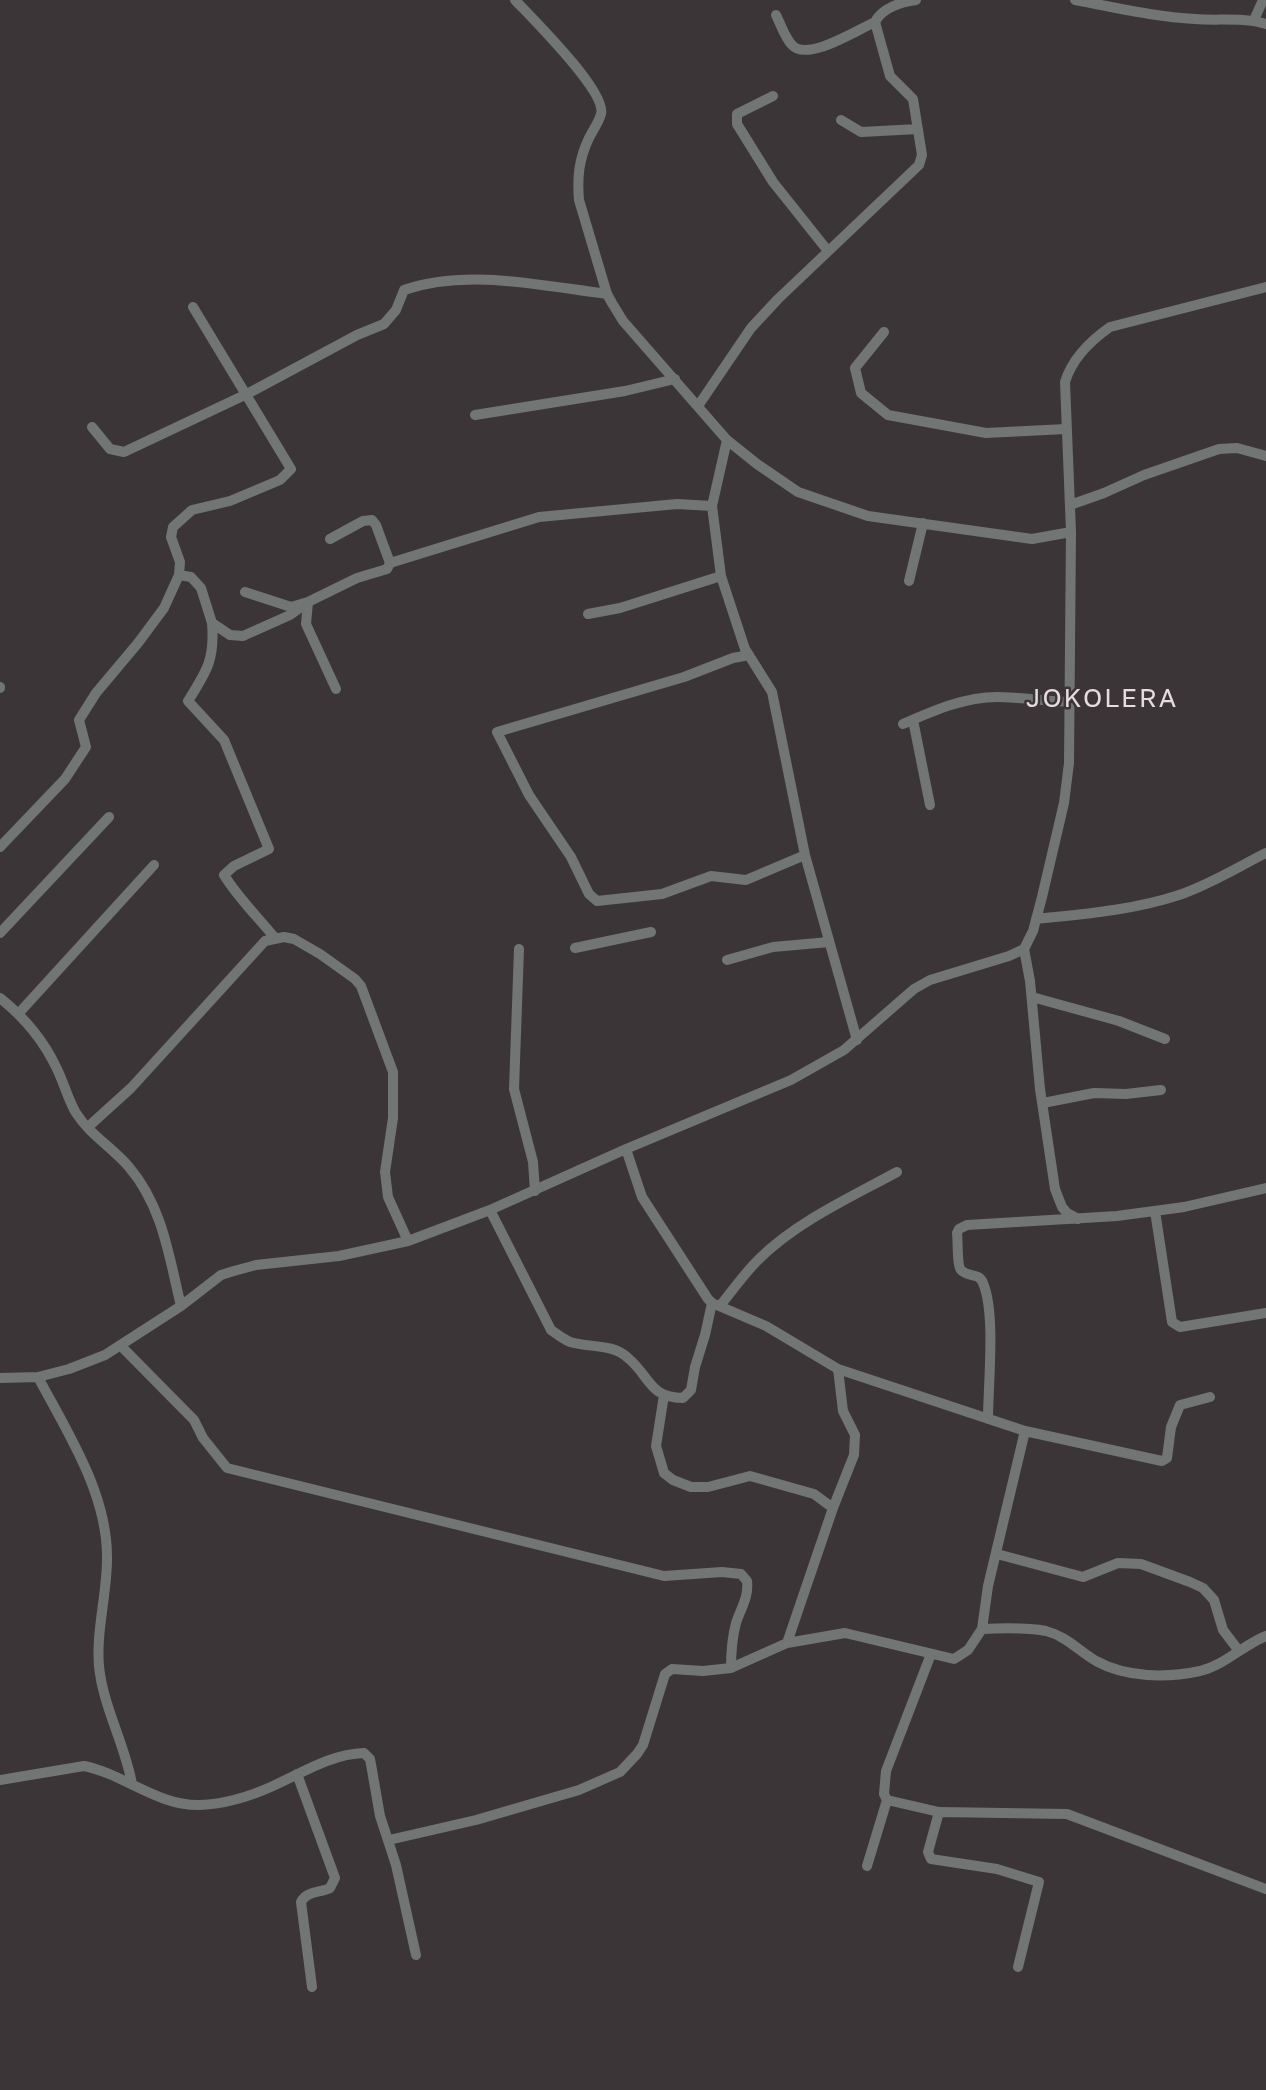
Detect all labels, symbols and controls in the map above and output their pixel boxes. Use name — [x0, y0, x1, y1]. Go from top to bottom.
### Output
district label: JOKOLERA — [1027, 683, 1177, 715]

